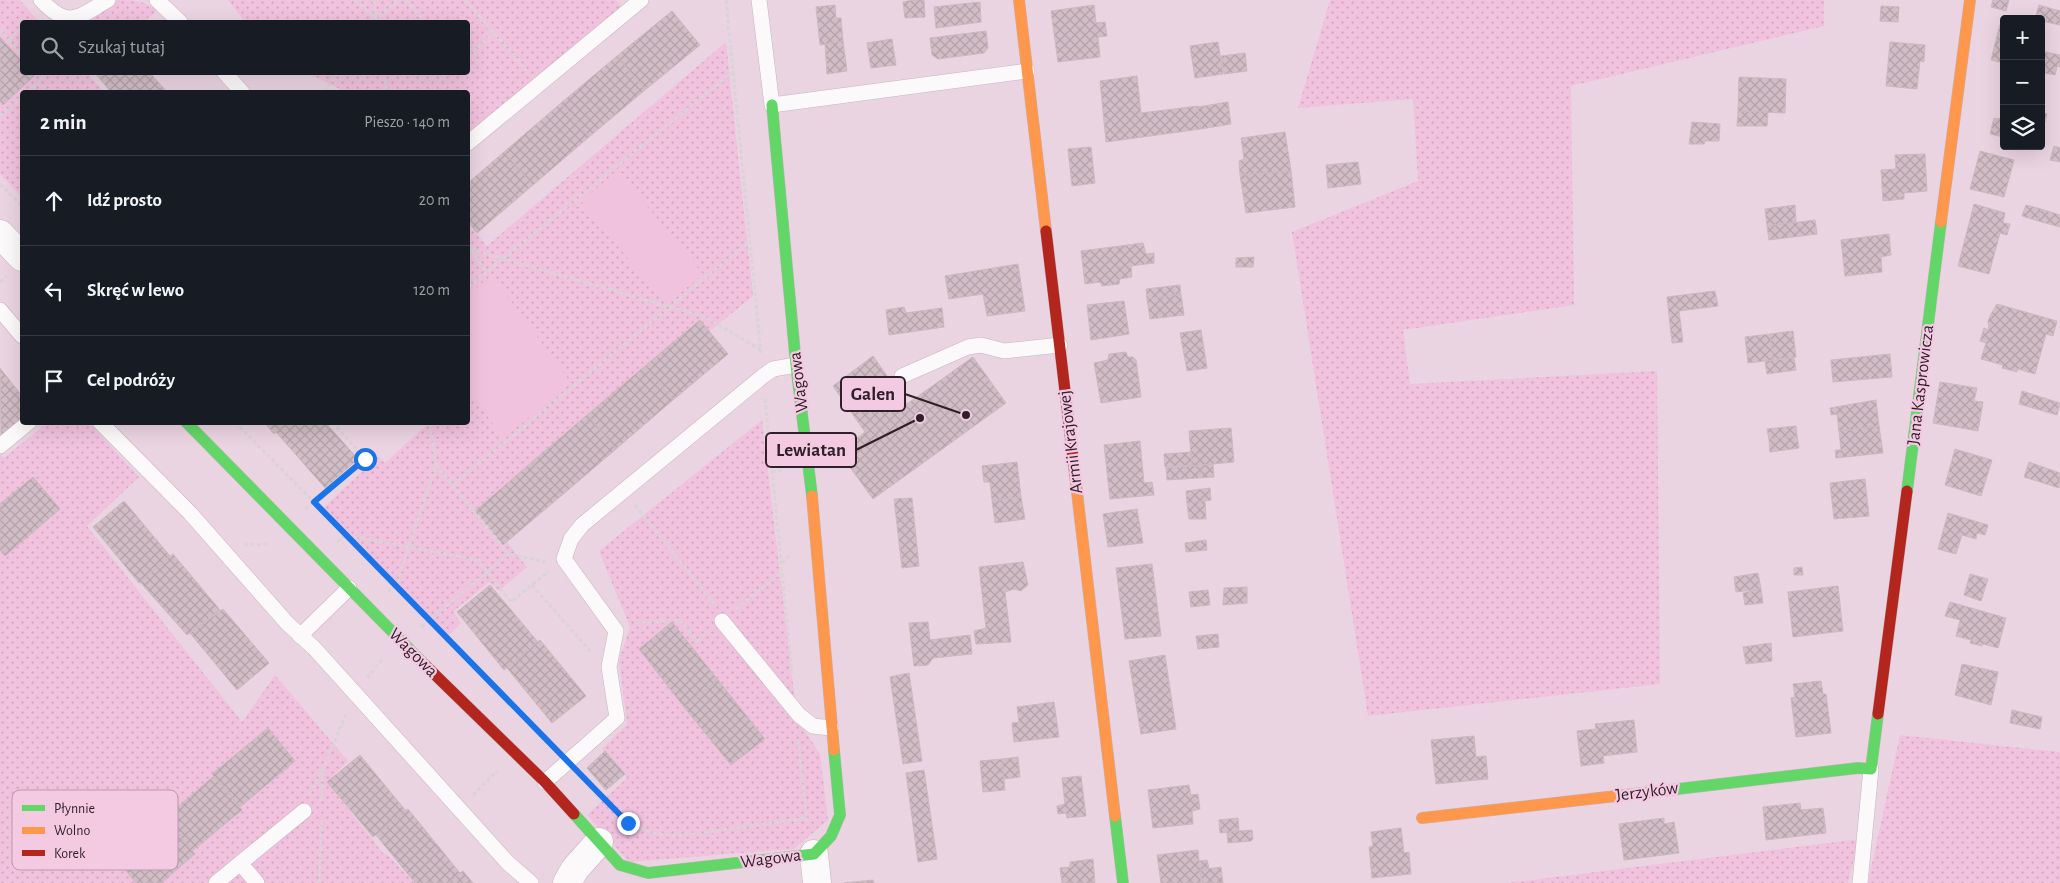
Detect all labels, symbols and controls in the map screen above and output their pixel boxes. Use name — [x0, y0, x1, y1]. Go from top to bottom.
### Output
map controls — [2000, 15, 2045, 150]
button: + — [2000, 15, 2045, 60]
search box — [20, 20, 470, 75]
icon: search — [38, 34, 66, 62]
text: Szukaj tutaj — [78, 38, 165, 57]
button: − — [2000, 60, 2045, 105]
button: layers — [2000, 105, 2045, 150]
text: 2 min — [40, 112, 87, 133]
text: Pieszo · 140 m — [364, 114, 450, 130]
icon: ahead — [40, 187, 68, 215]
text: Idź prosto — [87, 191, 162, 210]
text: 20 m — [419, 192, 450, 208]
icon: left — [40, 277, 68, 305]
text: Skręć w lewo — [87, 281, 184, 300]
text: 120 m — [413, 282, 450, 298]
street label: Jana Kasprowicza — [1905, 324, 1937, 446]
street label: Wagowa — [786, 351, 812, 413]
icon: arrive — [40, 367, 68, 395]
text: Cel podróży — [87, 371, 175, 390]
callout: Galen — [841, 377, 905, 411]
text: Galen — [851, 385, 895, 404]
street label: Armii Krajowej — [1056, 389, 1086, 495]
callout: Lewiatan — [766, 433, 856, 467]
text: Lewiatan — [776, 441, 846, 460]
route start — [354, 448, 377, 471]
street label: Wagowa — [385, 625, 441, 681]
street label: Jerzyków — [1615, 779, 1679, 805]
legend — [12, 790, 178, 870]
text: Płynnie — [54, 802, 95, 816]
route end — [617, 812, 640, 835]
text: Wolno — [54, 824, 90, 838]
street label: Wagowa — [740, 846, 802, 872]
text: Korek — [54, 847, 86, 861]

